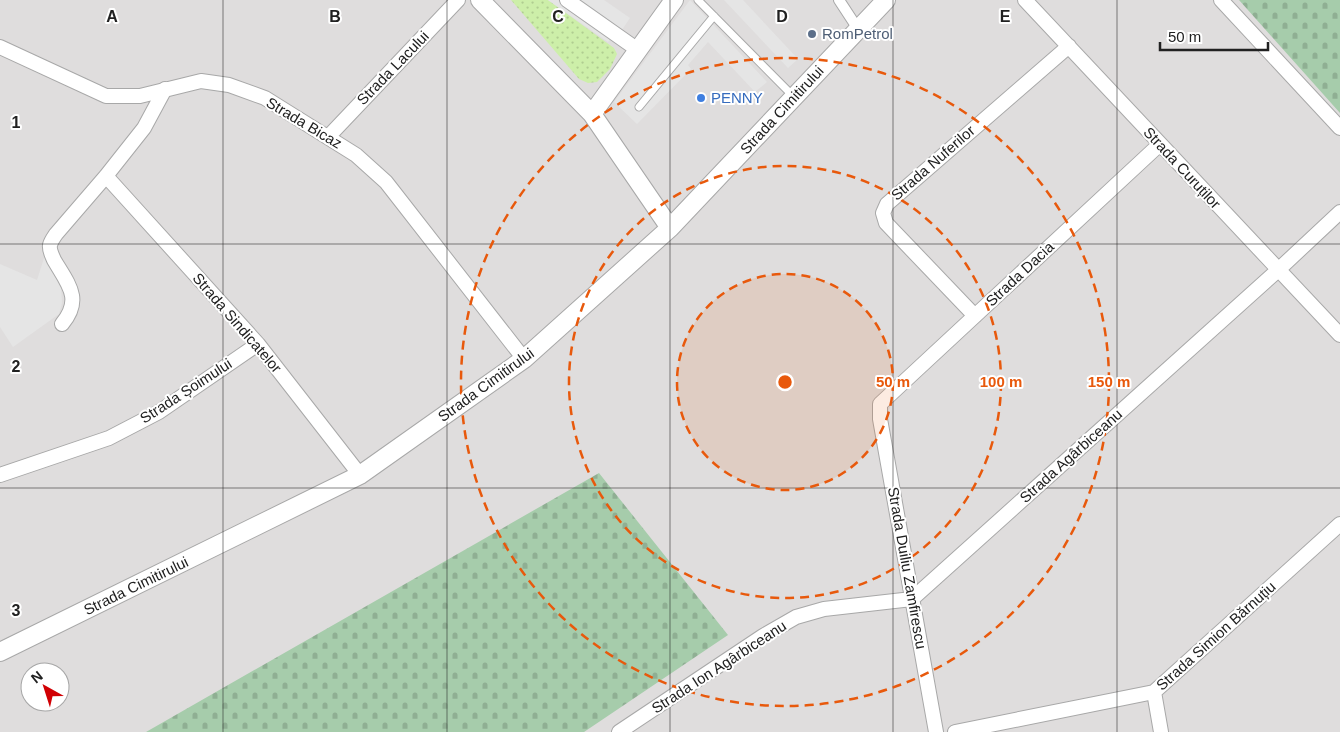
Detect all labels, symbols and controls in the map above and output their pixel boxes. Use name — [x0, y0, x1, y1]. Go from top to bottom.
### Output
text: A — [106, 8, 118, 25]
text: B — [329, 8, 341, 25]
text: C — [552, 8, 564, 25]
text: D — [776, 8, 788, 25]
text: E — [1000, 8, 1011, 25]
scale bar — [1160, 20, 1268, 52]
place label: RomPetrol — [822, 25, 893, 42]
street label: Strada Lacului — [353, 27, 432, 108]
marker: RomPetrol — [806, 28, 818, 40]
text: 50 m — [1168, 28, 1201, 45]
street label: Strada Cimitirului — [736, 62, 827, 157]
place label: PENNY — [711, 89, 763, 106]
marker: PENNY — [695, 92, 707, 104]
street label: Strada Bicaz — [263, 93, 345, 152]
text: 1 — [12, 114, 21, 131]
street label: Strada Nuferilor — [887, 122, 978, 203]
street label: Strada Curuților — [1140, 123, 1224, 212]
street label: Strada Dacia — [982, 237, 1058, 309]
street label: Strada Sindicatelor — [189, 269, 285, 376]
street label: Strada Cimitirului — [435, 344, 537, 425]
street label: Strada Șoimului — [137, 355, 235, 427]
text: 2 — [12, 358, 21, 375]
centre of rings — [776, 373, 794, 391]
text: 50 m — [876, 373, 910, 390]
text: 100 m — [980, 373, 1022, 390]
text: 150 m — [1088, 373, 1130, 390]
street label: Strada Agârbiceanu — [1016, 405, 1125, 506]
street label: Strada Duiliu Zamfirescu — [885, 486, 930, 650]
street label: Strada Cimitirului — [81, 553, 191, 618]
street label: Strada Simion Bărnuțiu — [1153, 578, 1279, 694]
text: 3 — [12, 602, 21, 619]
street label: Strada Ion Agârbiceanu — [648, 617, 789, 716]
north arrow — [20, 662, 70, 712]
text: N — [28, 667, 46, 686]

